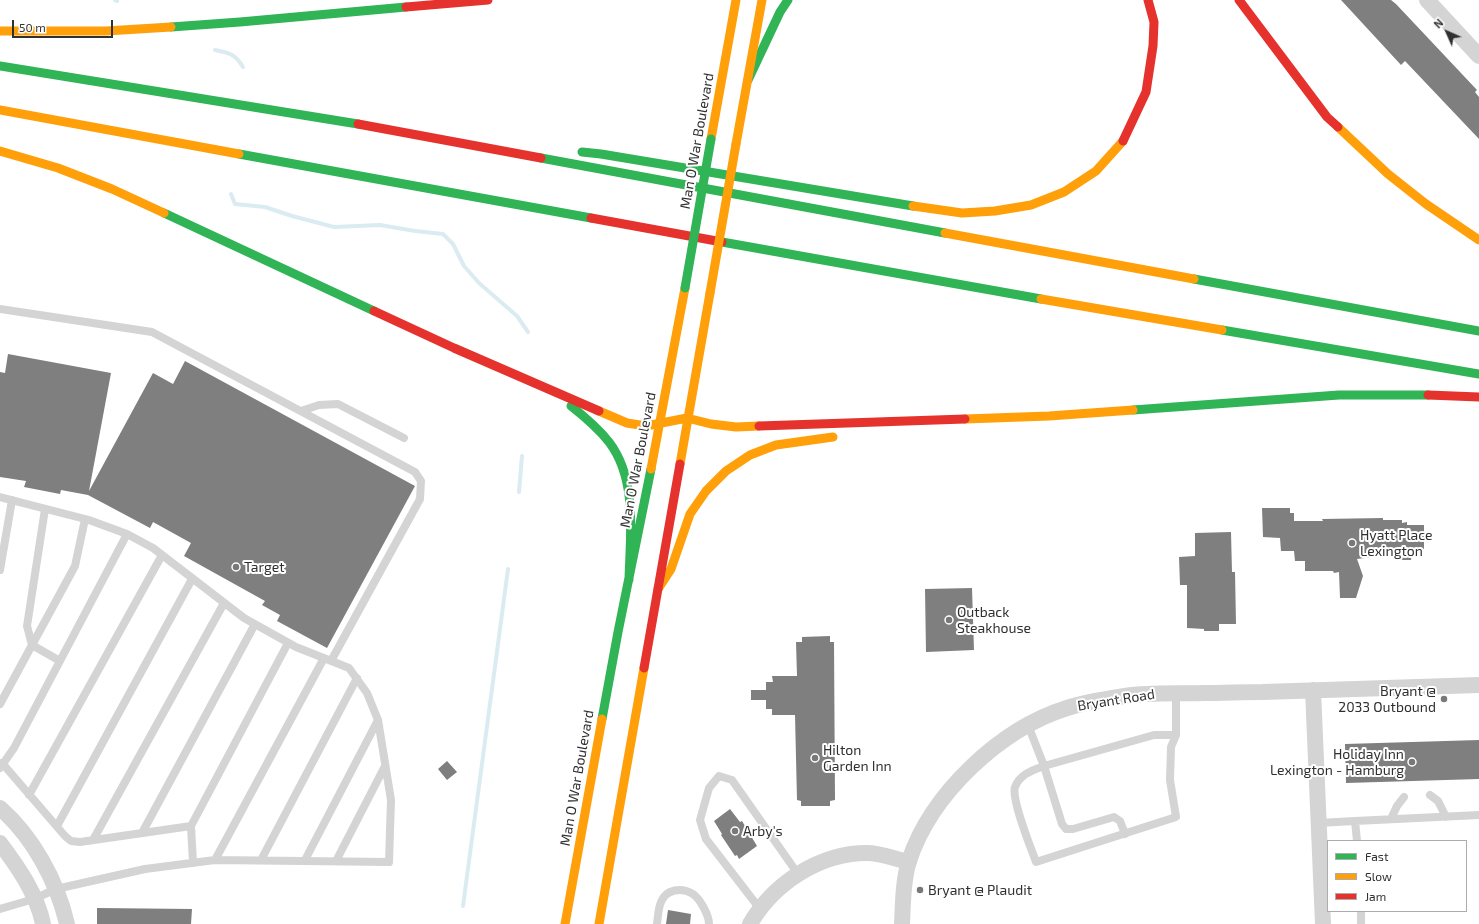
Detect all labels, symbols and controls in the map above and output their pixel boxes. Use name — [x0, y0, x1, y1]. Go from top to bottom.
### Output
scale bar — [14, 12, 115, 38]
north arrow — [1427, 12, 1467, 52]
text: N — [1431, 16, 1446, 31]
text: 50 m — [19, 20, 46, 34]
street label: Man O War Boulevard — [677, 72, 717, 210]
street label: Man O War Boulevard — [617, 391, 659, 529]
place label: Hyatt Place Lexington — [1360, 527, 1433, 560]
marker: Hyatt Place Lexington — [1347, 538, 1357, 548]
place label: Target — [244, 559, 285, 575]
marker: Target — [231, 562, 241, 572]
place label: Outback Steakhouse — [957, 604, 1031, 636]
marker: Outback Steakhouse — [944, 615, 954, 625]
place label: Bryant @ 2033 Outbound — [1338, 683, 1436, 716]
street label: Bryant Road — [1076, 686, 1156, 714]
marker: Bryant @ 2033 Outbound — [1439, 694, 1449, 704]
street label: Man O War Boulevard — [557, 709, 597, 847]
place label: Hilton Garden Inn — [823, 742, 892, 774]
place label: Holiday Inn Lexington - Hamburg — [1270, 746, 1404, 778]
marker: Hilton Garden Inn — [810, 753, 820, 763]
marker: Holiday Inn Lexington - Hamburg — [1407, 757, 1417, 767]
place label: Arby's — [743, 823, 783, 839]
marker: Arby's — [730, 826, 740, 836]
legend — [1327, 840, 1467, 912]
text: Fast — [1365, 849, 1388, 863]
text: Slow — [1365, 869, 1392, 883]
place label: Bryant @ Plaudit — [928, 882, 1032, 898]
marker: Bryant @ Plaudit — [915, 885, 925, 895]
text: Jam — [1365, 889, 1386, 903]

